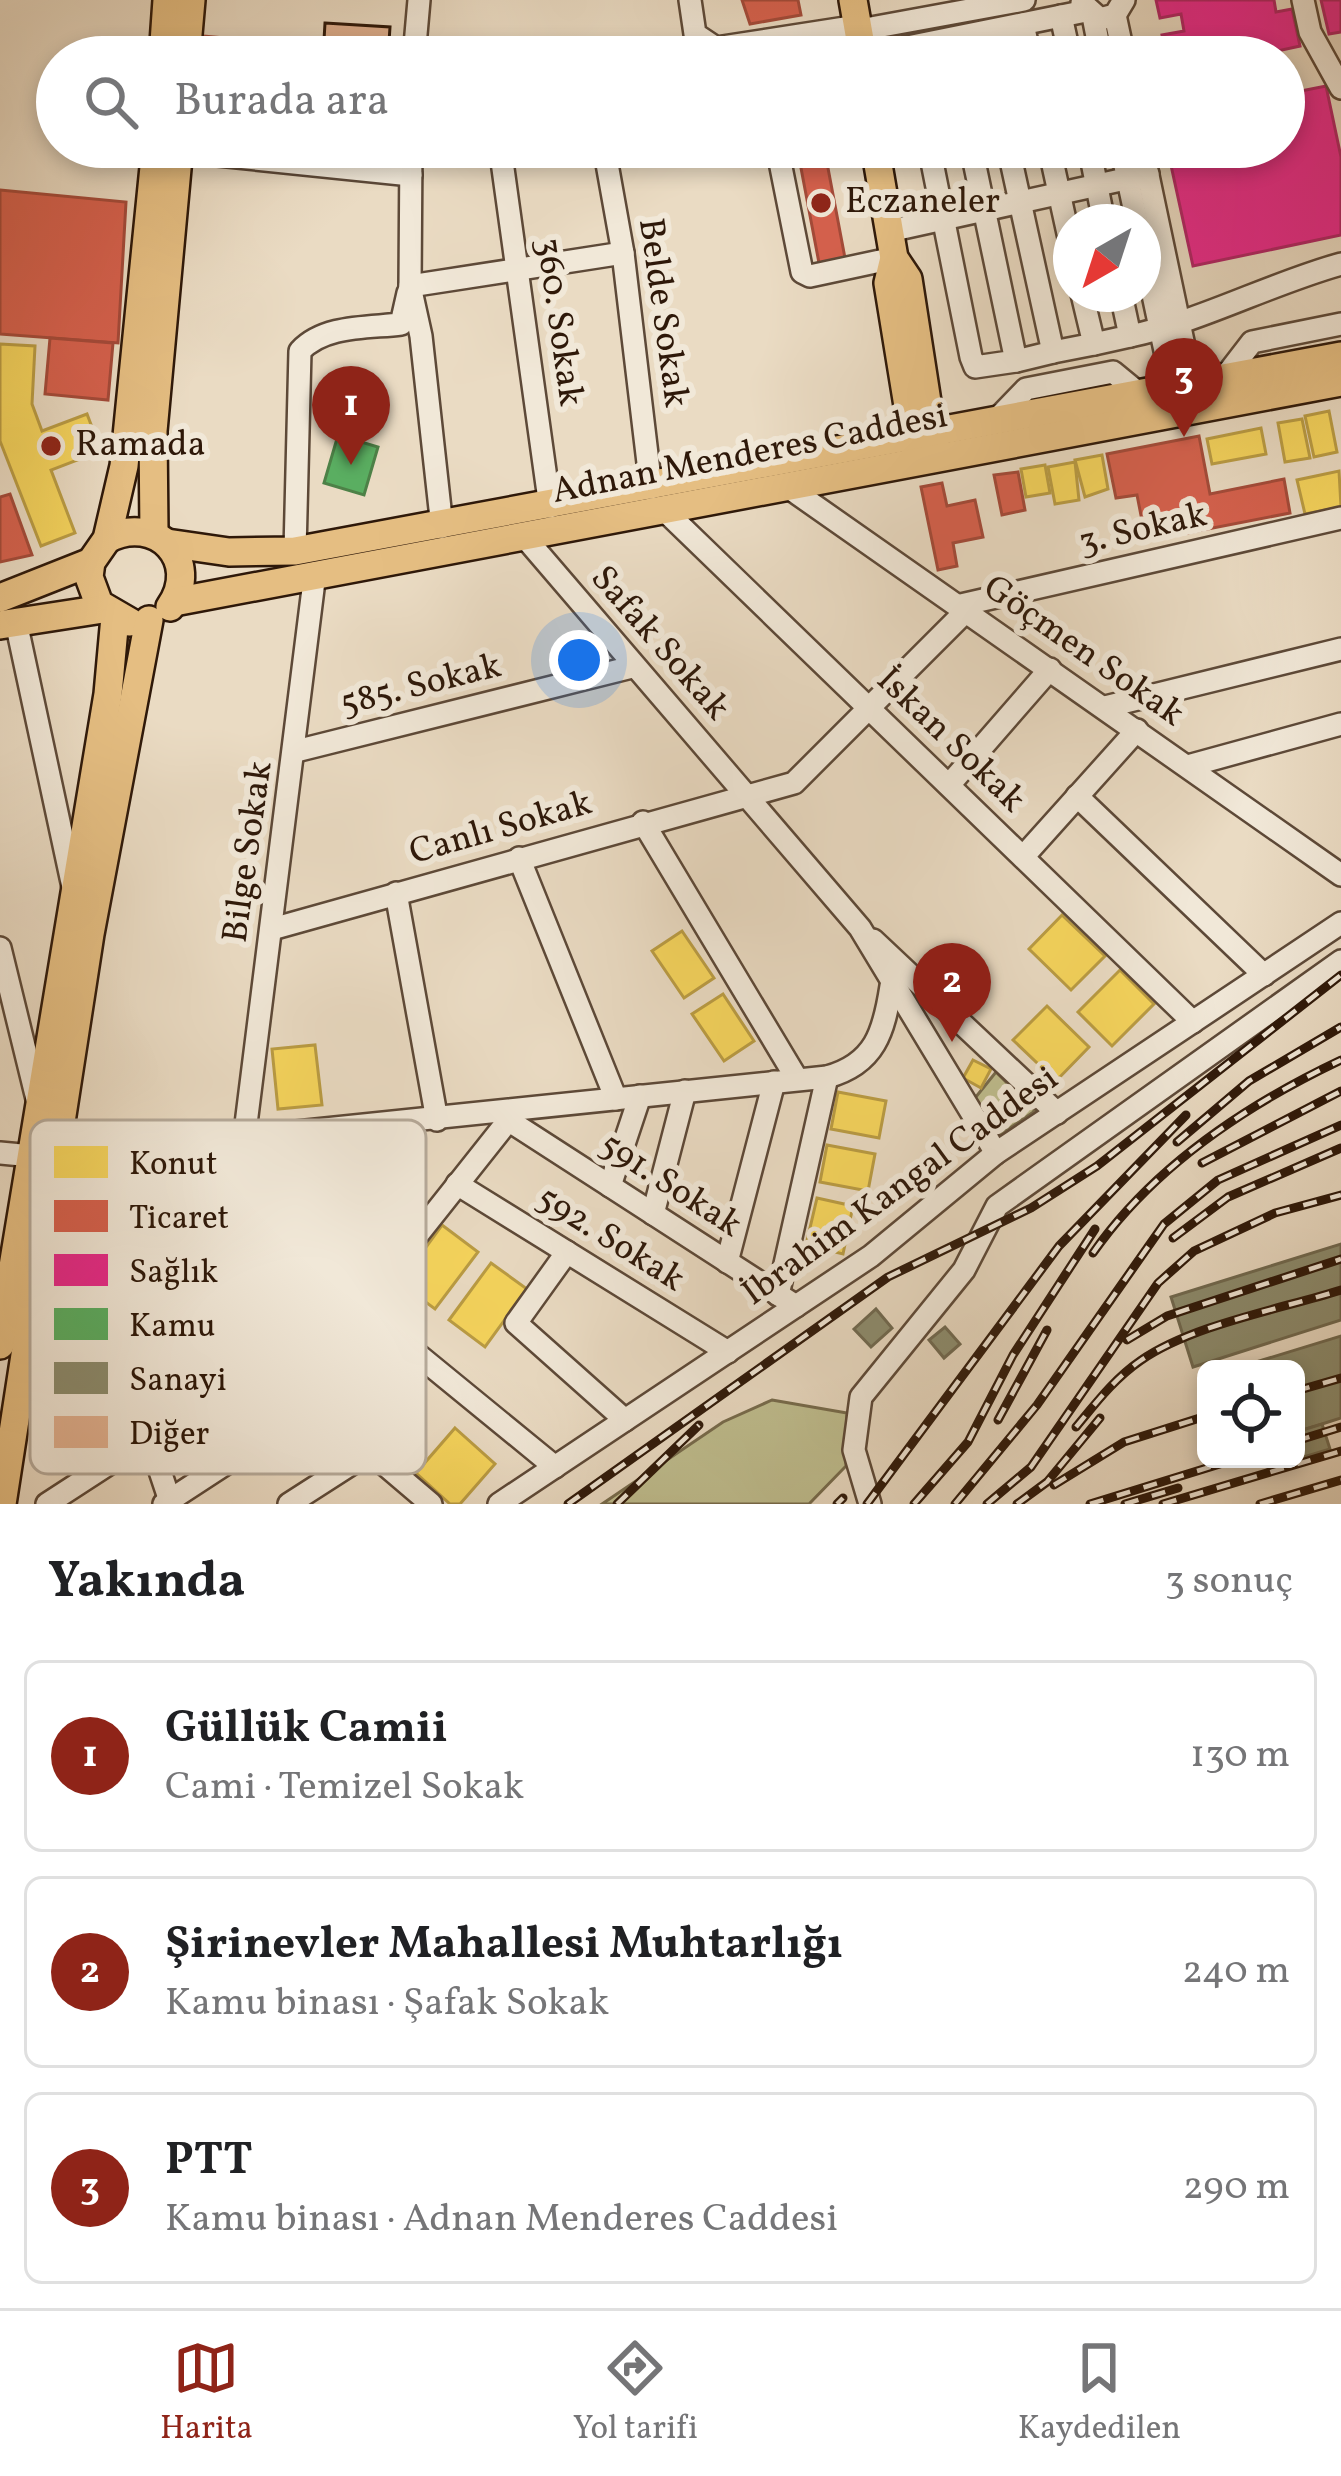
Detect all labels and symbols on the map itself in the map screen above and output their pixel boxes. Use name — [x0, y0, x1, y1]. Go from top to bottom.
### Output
place label: Eczaneler — [845, 178, 1000, 228]
marker: Eczaneler — [808, 190, 834, 216]
north arrow — [1053, 204, 1161, 312]
street label: Belde Sokak — [624, 215, 700, 411]
street label: 360. Sokak — [521, 234, 595, 410]
pin: 3 — [1145, 338, 1223, 437]
pin: 1 — [312, 366, 390, 465]
street label: Adnan Menderes Caddesi — [548, 392, 952, 518]
place label: Ramada — [75, 421, 206, 471]
marker: Ramada — [38, 433, 64, 459]
street label: 3. Sokak — [1074, 491, 1212, 569]
street label: Safak Sokak — [578, 556, 740, 732]
street label: Göçmen Sokak — [972, 564, 1194, 740]
your location — [549, 630, 609, 690]
street label: 585. Sokak — [335, 642, 507, 730]
street label: İskan Sokak — [864, 657, 1036, 825]
street label: Bilge Sokak — [212, 758, 286, 946]
street label: Canlı Sokak — [404, 779, 598, 879]
pin: 2 — [913, 943, 991, 1042]
street label: İbrahim Kangal Caddesi — [732, 1055, 1070, 1319]
legend — [30, 1120, 426, 1474]
street label: 591. Sokak — [589, 1121, 751, 1251]
text: Konut — [129, 1143, 218, 1189]
street label: 592. Sokak — [526, 1175, 694, 1305]
text: Ticaret — [129, 1197, 229, 1243]
text: Sağlık — [129, 1251, 218, 1297]
text: Kamu — [129, 1305, 216, 1351]
text: Sanayi — [129, 1359, 227, 1405]
text: Diğer — [129, 1413, 210, 1459]

